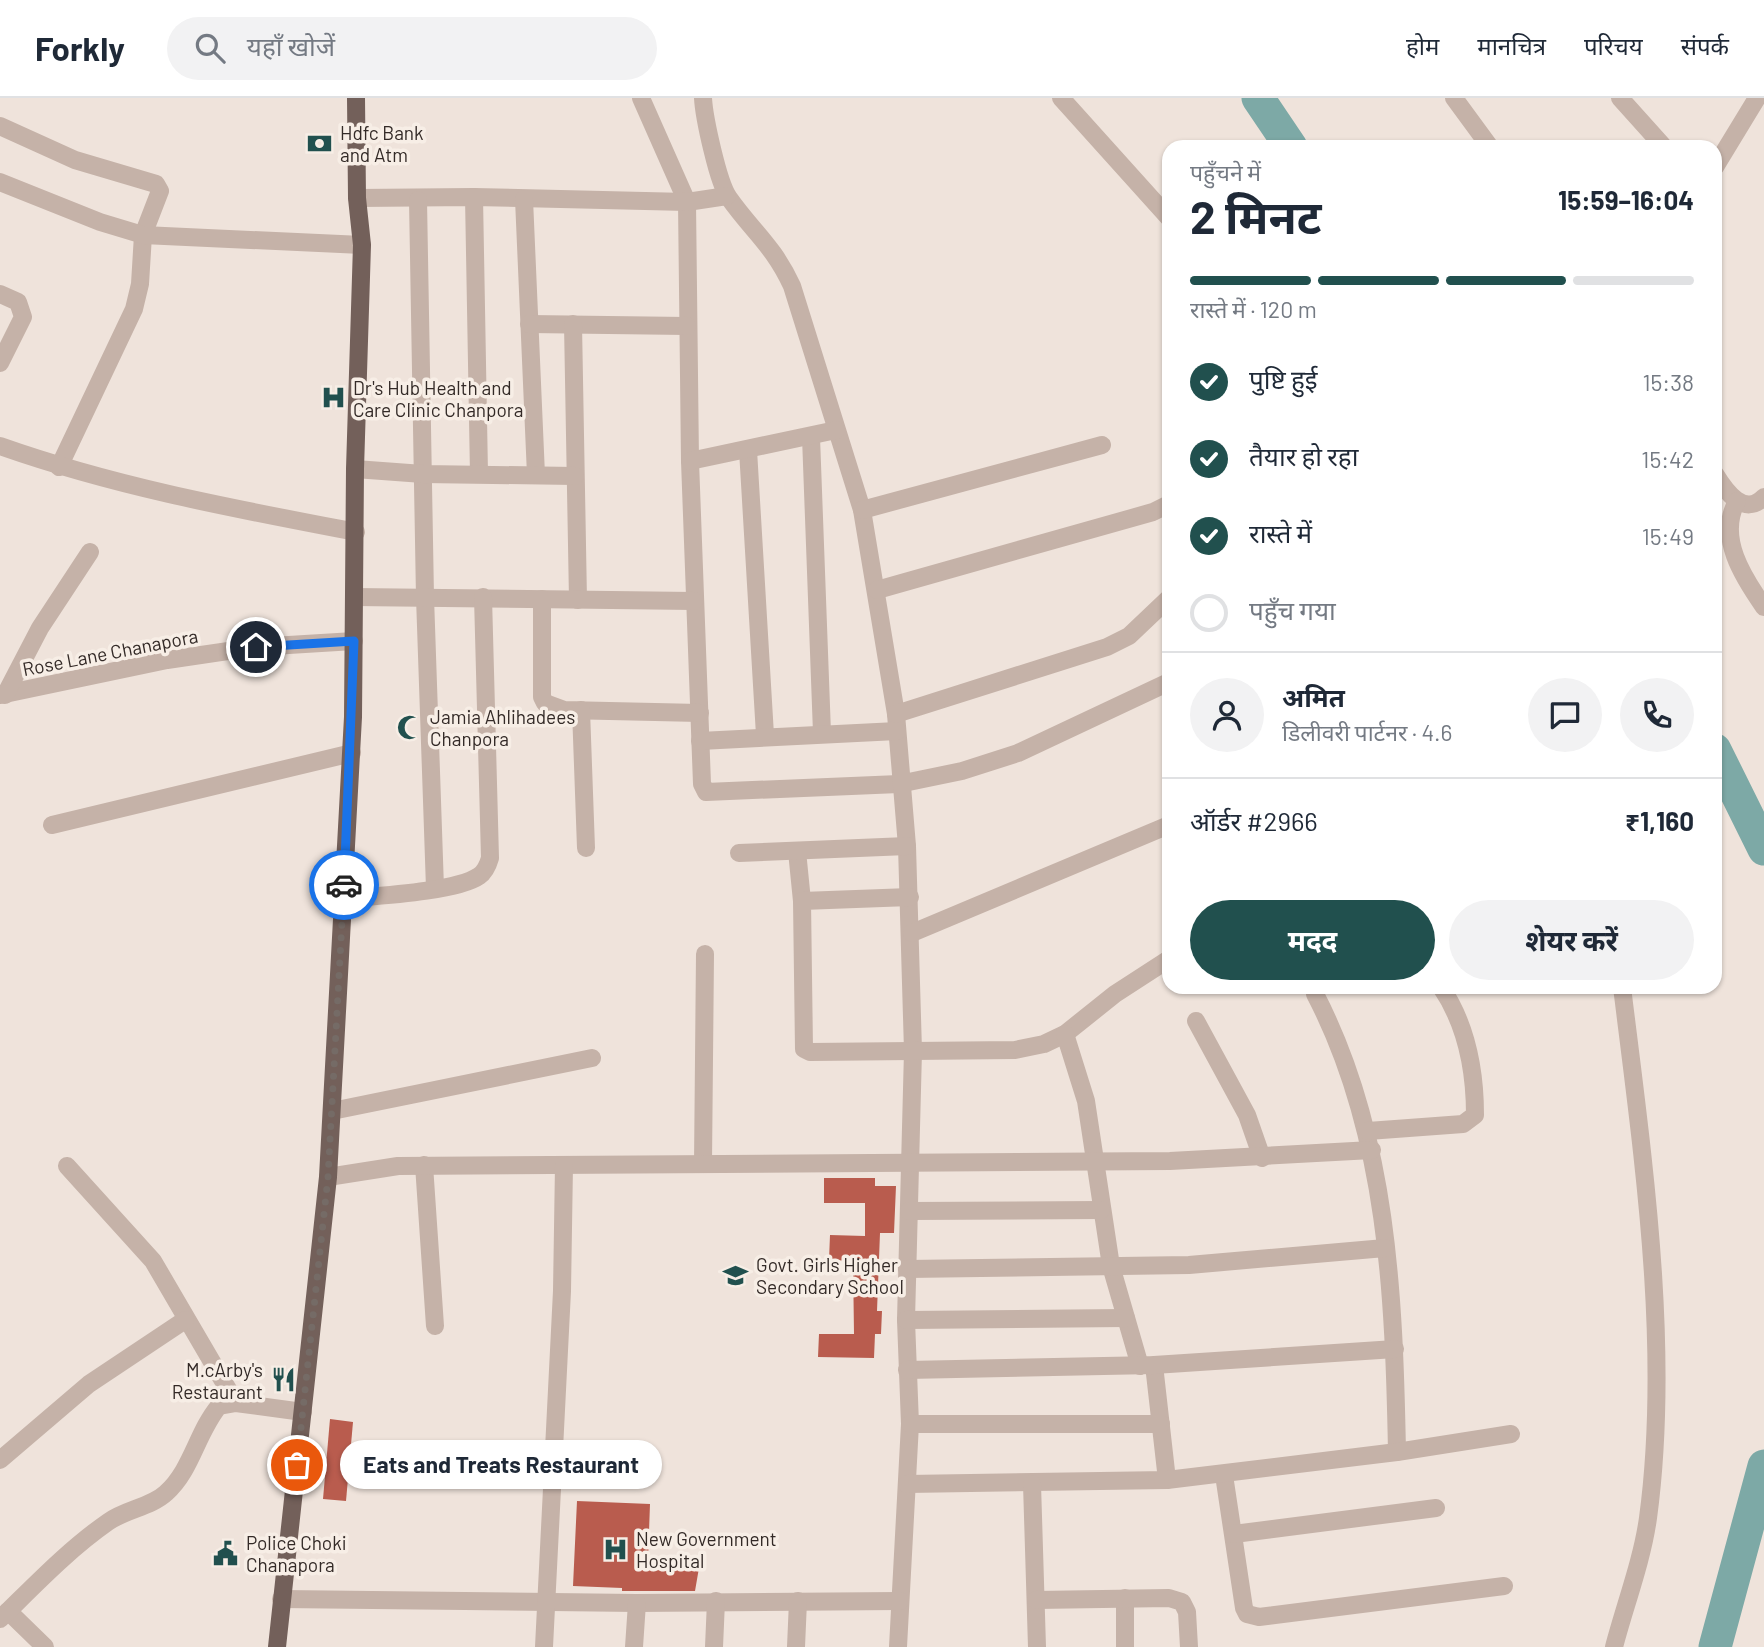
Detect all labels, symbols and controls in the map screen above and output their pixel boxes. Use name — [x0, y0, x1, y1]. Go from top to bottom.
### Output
search box — [167, 17, 657, 80]
text: Forkly — [35, 28, 125, 68]
icon: search — [191, 29, 229, 67]
text: यहाँ खोजें — [247, 30, 335, 61]
text: होम — [1406, 31, 1439, 60]
text: मानचित्र — [1477, 31, 1546, 60]
text: परिचय — [1584, 31, 1643, 60]
text: संपर्क — [1681, 31, 1729, 60]
place label: Hdfc Bank and Atm — [340, 121, 424, 166]
bank icon: Hdfc Bank and Atm — [306, 129, 334, 157]
text: पहुँचने में — [1190, 158, 1261, 186]
text: 15:59–16:04 — [1558, 184, 1694, 215]
text: 2 मिनट — [1190, 188, 1322, 243]
text: रास्ते में · 120 m — [1190, 295, 1317, 323]
icon: check — [1190, 363, 1228, 401]
text: पुष्टि हुई — [1249, 363, 1317, 394]
text: 15:38 — [1643, 368, 1694, 396]
place label: Dr's Hub Health and Care Clinic Chanpora — [353, 376, 523, 421]
hospital icon: Dr's Hub Health and Care Clinic Chanpora — [319, 384, 347, 412]
icon: check — [1190, 440, 1228, 478]
text: तैयार हो रहा — [1249, 440, 1358, 471]
text: 15:42 — [1641, 445, 1694, 473]
icon: check — [1190, 517, 1228, 555]
text: रास्ते में — [1249, 517, 1312, 548]
text: 15:49 — [1642, 522, 1694, 550]
text: पहुँच गया — [1249, 594, 1336, 625]
pin — [226, 617, 286, 677]
street label: Rose Lane Chanapora — [20, 624, 200, 680]
icon: home — [237, 628, 275, 666]
button: person — [1190, 678, 1264, 752]
button: chat — [1528, 678, 1602, 752]
button: phone — [1620, 678, 1694, 752]
text: अमित — [1282, 681, 1345, 712]
place label: Jamia Ahlihadees Chanpora — [430, 705, 575, 750]
mosque icon: Jamia Ahlihadees Chanpora — [396, 713, 424, 741]
text: डिलीवरी पार्टनर · 4.6 — [1282, 718, 1452, 746]
text: ऑर्डर #2966 — [1190, 805, 1318, 836]
text: ₹1,160 — [1625, 805, 1694, 836]
courier — [309, 850, 379, 920]
icon: car — [325, 866, 363, 904]
button: मदद — [1190, 900, 1435, 980]
button: शेयर करें — [1449, 900, 1694, 980]
place label: Govt. Girls Higher Secondary School — [756, 1253, 904, 1298]
school or university icon: Govt. Girls Higher Secondary School — [722, 1261, 750, 1289]
place label: M.cArby's Restaurant — [172, 1358, 263, 1403]
restaurant icon: M.cArby's Restaurant — [269, 1366, 297, 1394]
pin — [267, 1435, 327, 1495]
callout: Eats and Treats Restaurant — [339, 1440, 661, 1490]
icon: bag — [278, 1446, 316, 1484]
text: Eats and Treats Restaurant — [363, 1450, 639, 1478]
place label: New Government Hospital — [636, 1527, 777, 1572]
place label: Police Choki Chanapora — [246, 1531, 347, 1576]
hospital icon: New Government Hospital — [602, 1535, 630, 1563]
public building icon: Police Choki Chanapora — [212, 1539, 240, 1567]

